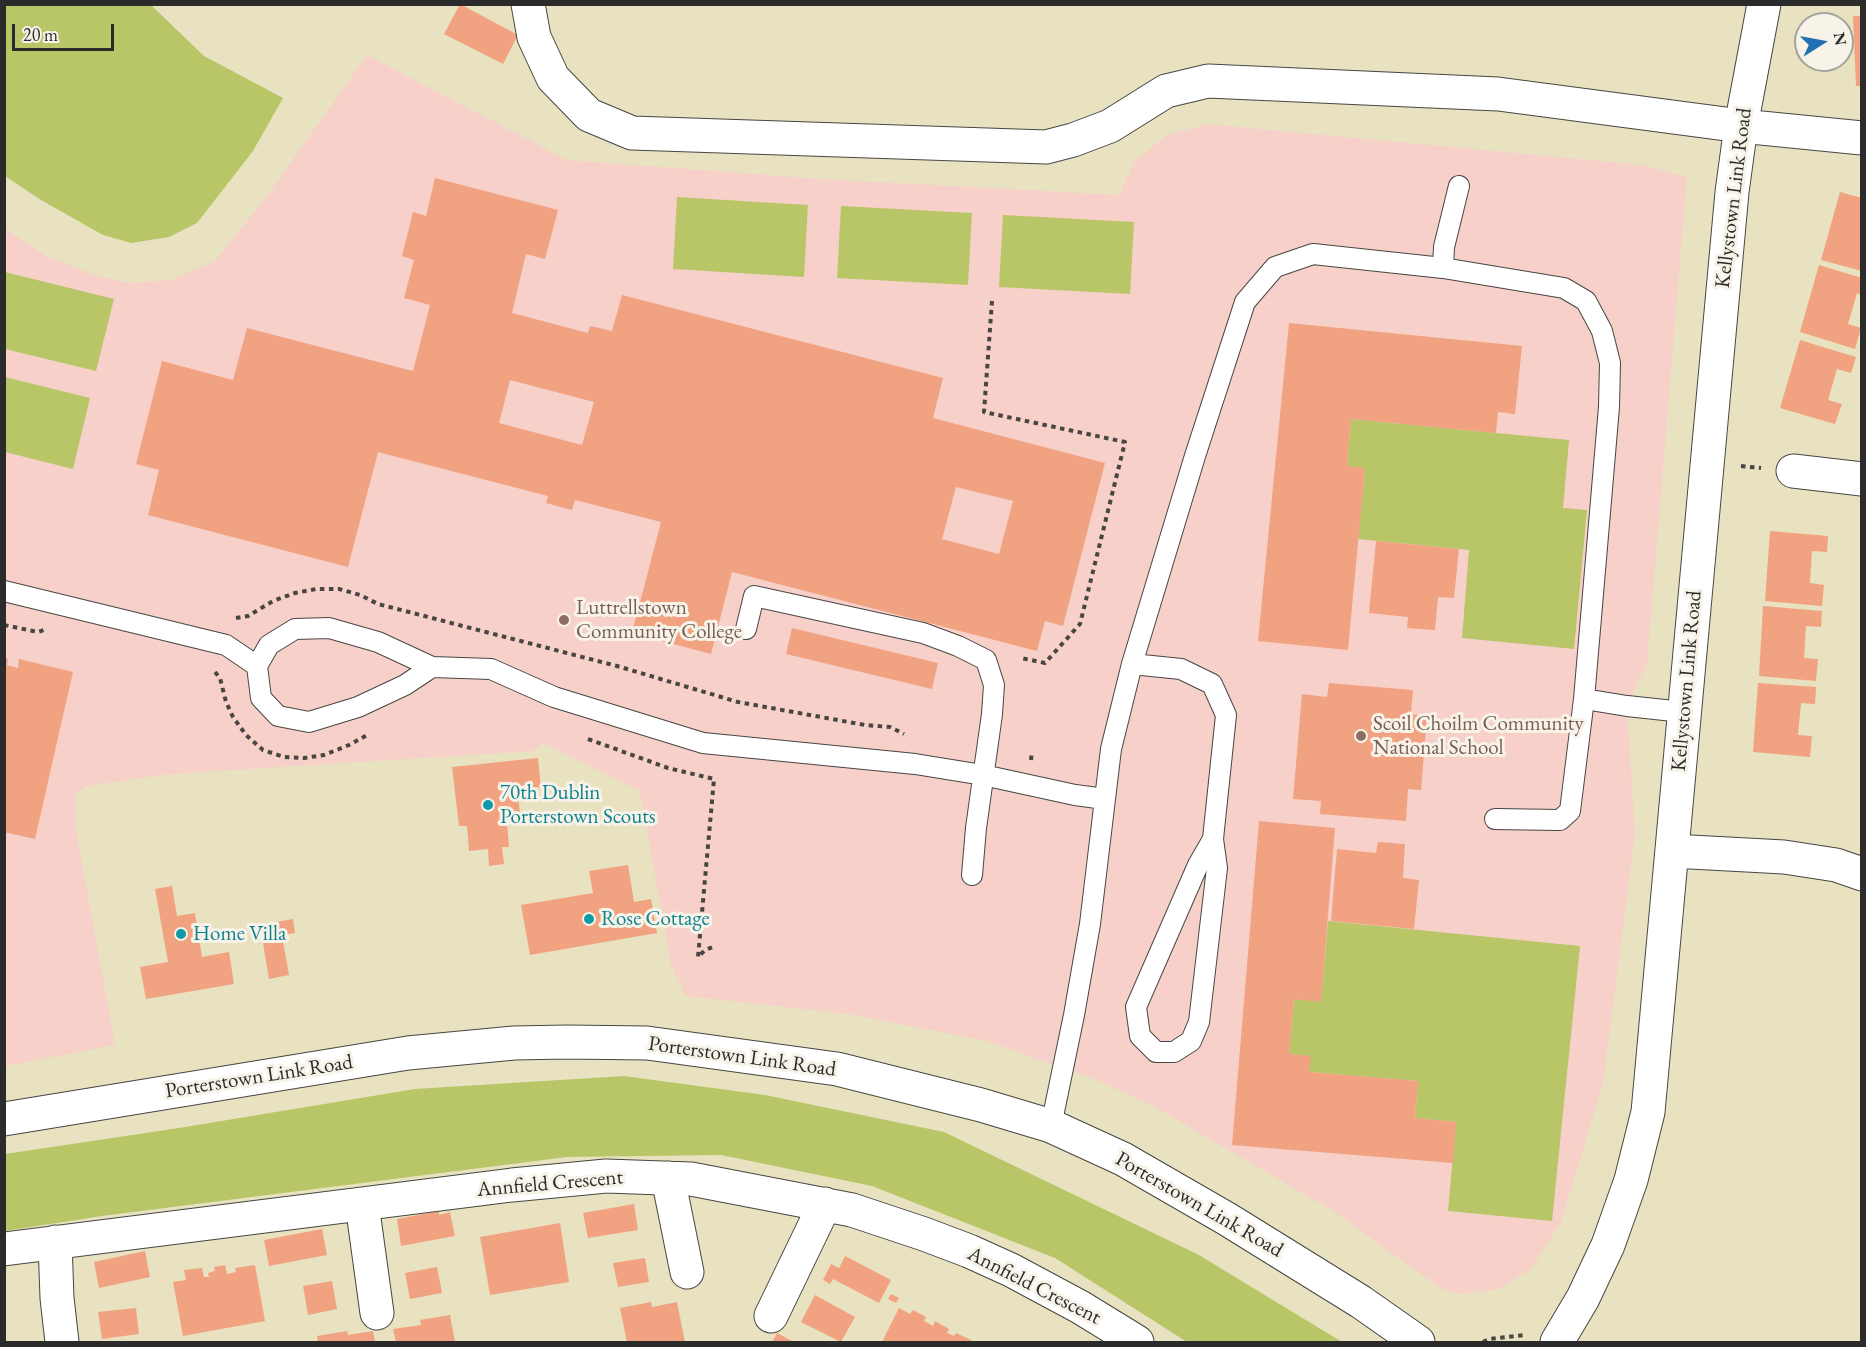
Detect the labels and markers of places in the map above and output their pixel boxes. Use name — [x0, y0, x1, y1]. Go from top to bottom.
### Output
place label: Luttrellstown Community College — [576, 595, 742, 645]
marker: Luttrellstown Community College — [557, 613, 571, 627]
place label: Scoil Choilm Community National School — [1373, 711, 1584, 761]
marker: Scoil Choilm Community National School — [1354, 729, 1368, 743]
place label: 70th Dublin Porterstown Scouts — [500, 780, 656, 830]
marker: 70th Dublin Porterstown Scouts — [481, 798, 495, 812]
place label: Rose Cottage — [601, 906, 710, 932]
marker: Rose Cottage — [582, 912, 596, 926]
place label: Home Villa — [193, 921, 286, 947]
marker: Home Villa — [174, 927, 188, 941]

